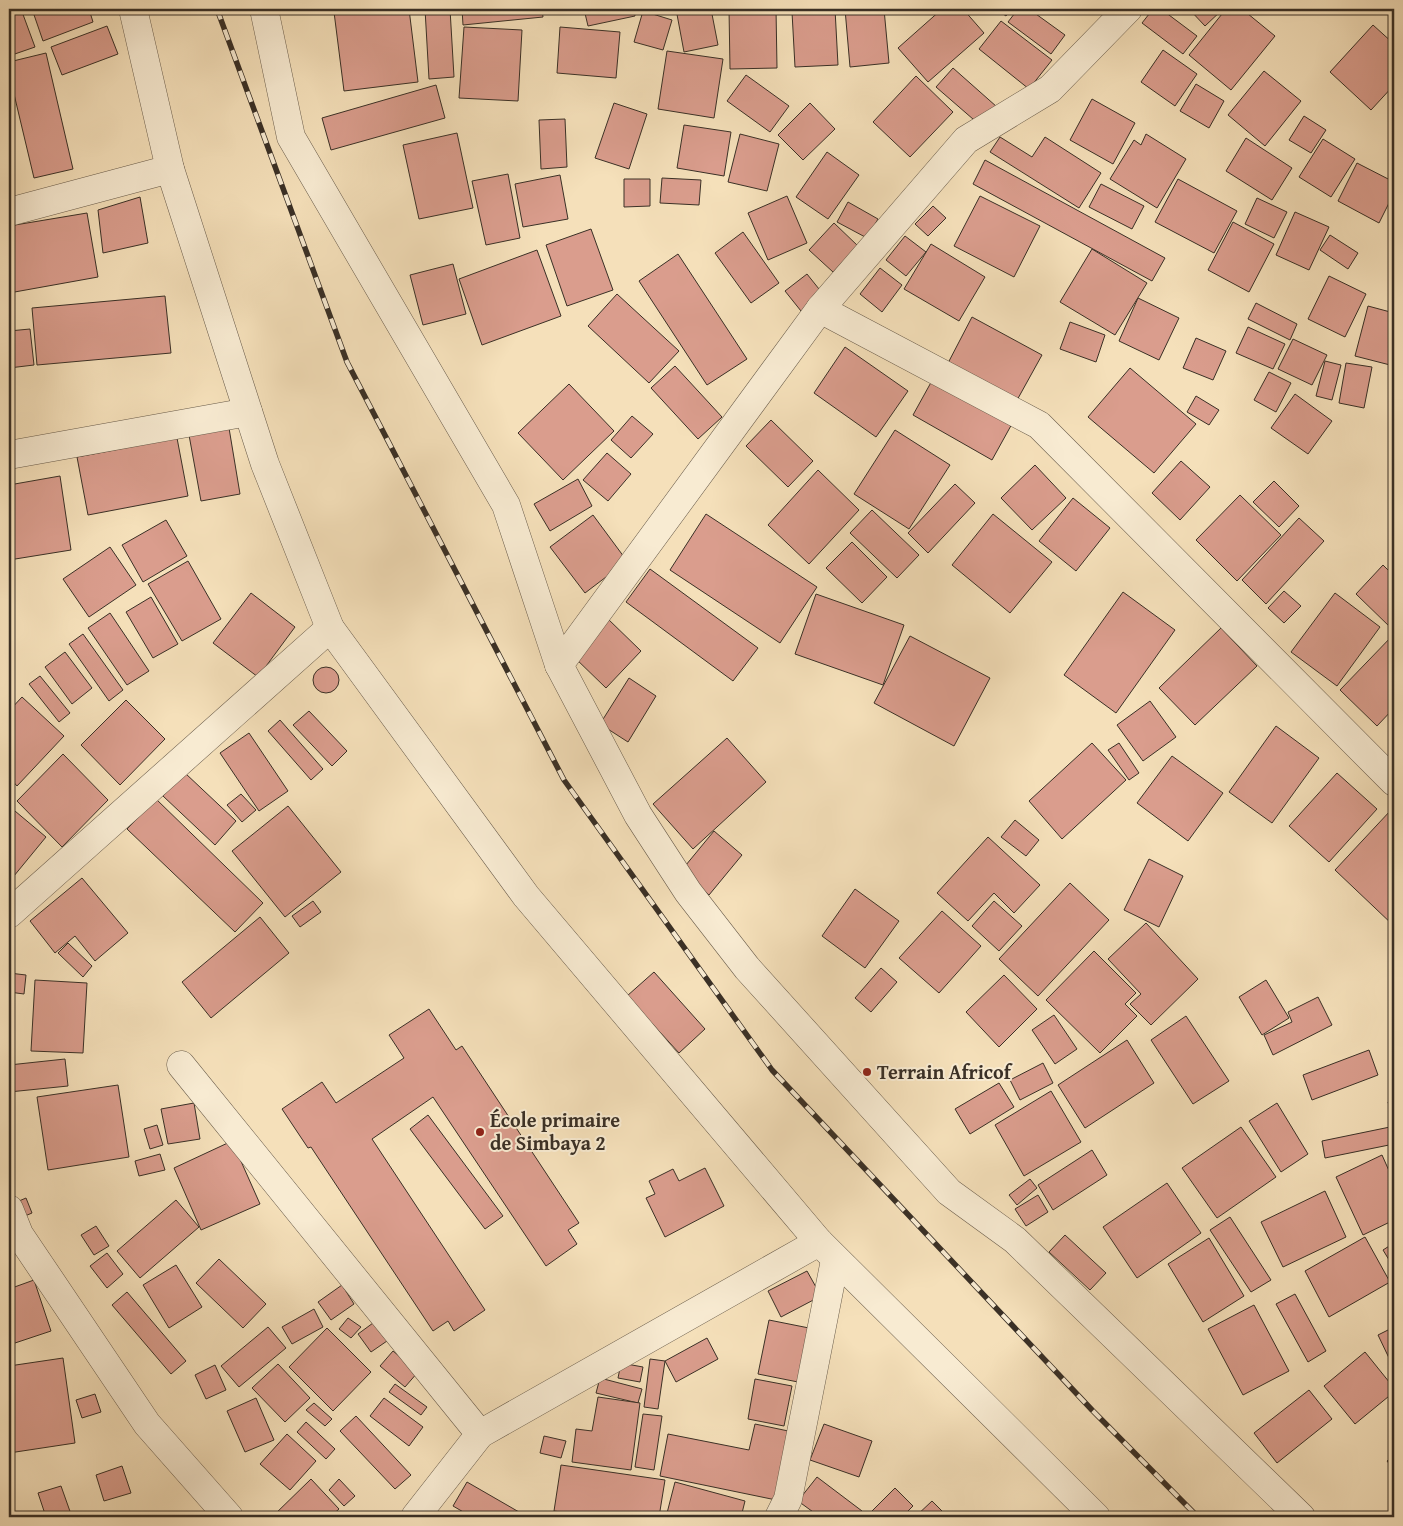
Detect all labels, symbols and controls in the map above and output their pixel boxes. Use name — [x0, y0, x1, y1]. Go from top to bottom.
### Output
place label: Terrain Africof — [877, 1057, 1013, 1086]
marker: Terrain Africof — [861, 1066, 873, 1078]
place label: École primaire de Simbaya 2 — [490, 1105, 620, 1157]
marker: École primaire de Simbaya 2 — [474, 1126, 486, 1138]

